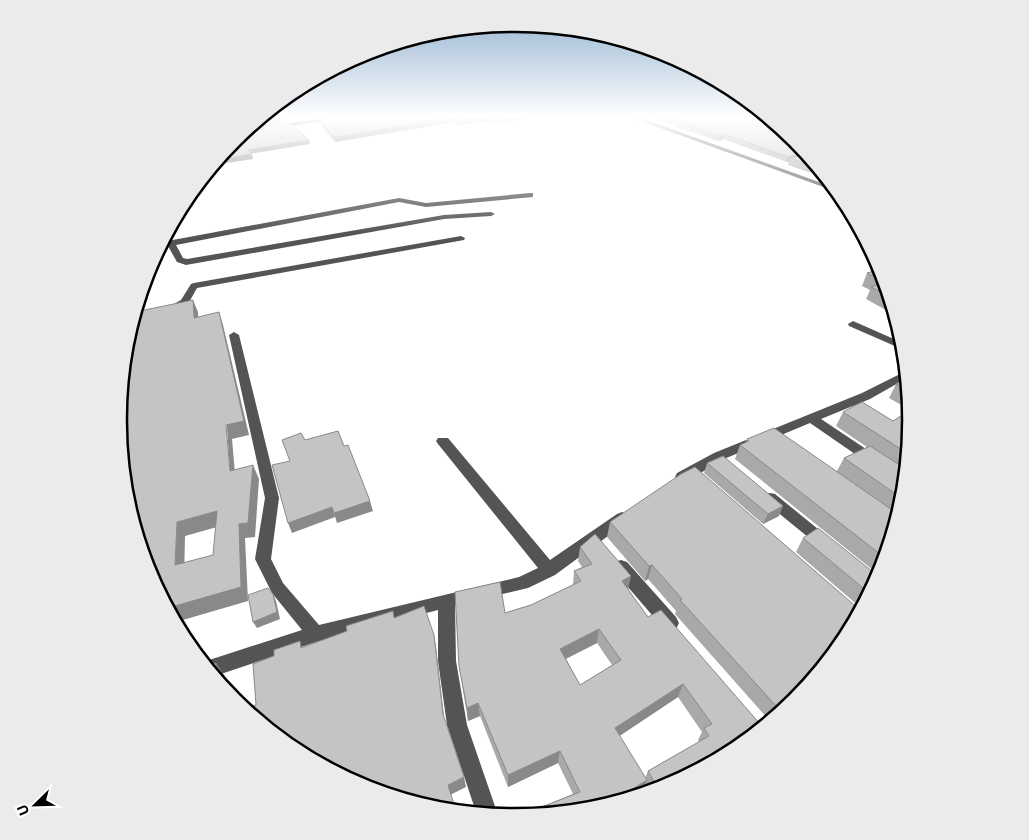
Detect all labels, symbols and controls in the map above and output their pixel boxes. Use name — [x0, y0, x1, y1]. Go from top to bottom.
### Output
north arrow — [10, 780, 60, 830]
text: U — [12, 802, 33, 819]

